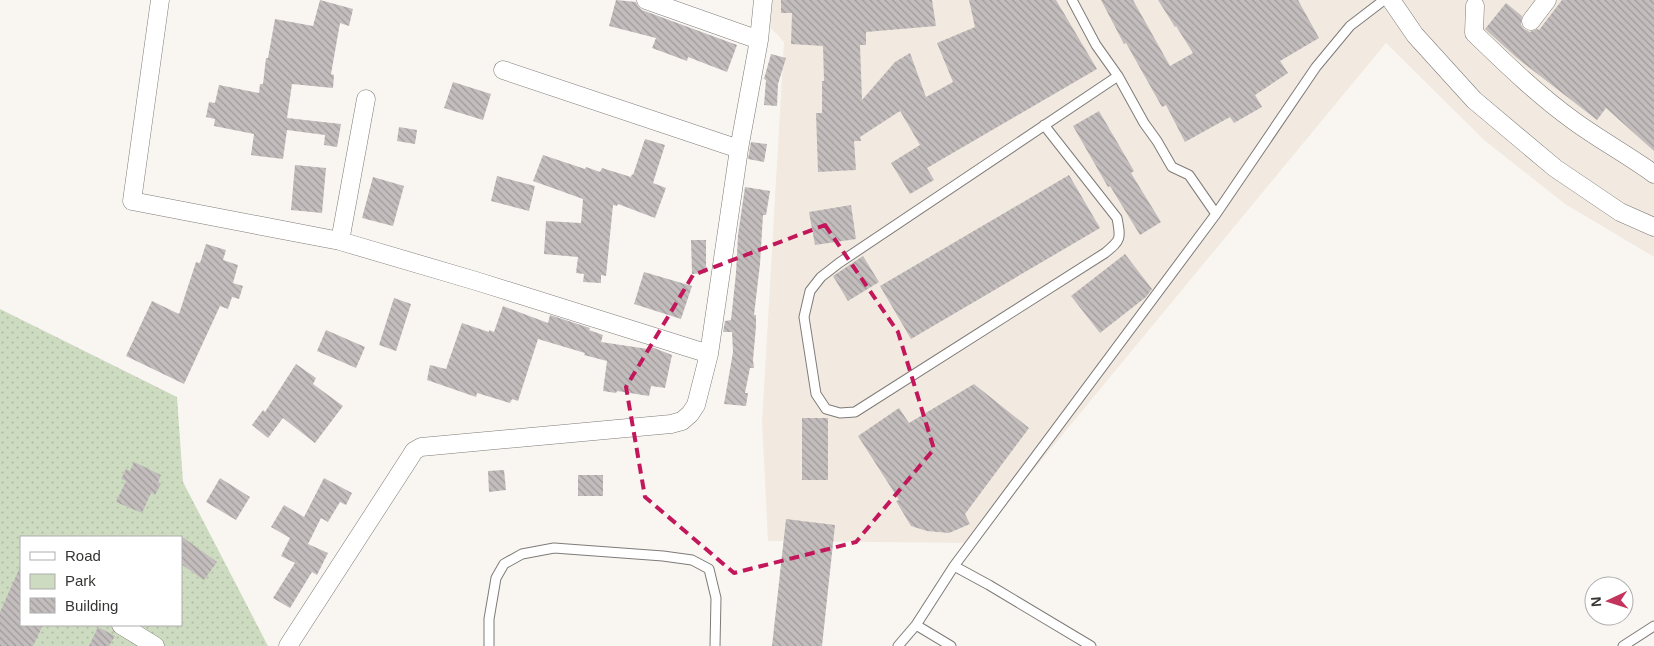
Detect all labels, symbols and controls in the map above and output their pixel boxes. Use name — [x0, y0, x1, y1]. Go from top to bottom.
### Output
legend — [20, 536, 182, 626]
text: Road — [65, 547, 101, 564]
text: Park — [65, 572, 96, 589]
north arrow — [1584, 576, 1634, 626]
text: N — [1588, 596, 1604, 608]
text: Building — [65, 597, 118, 614]

